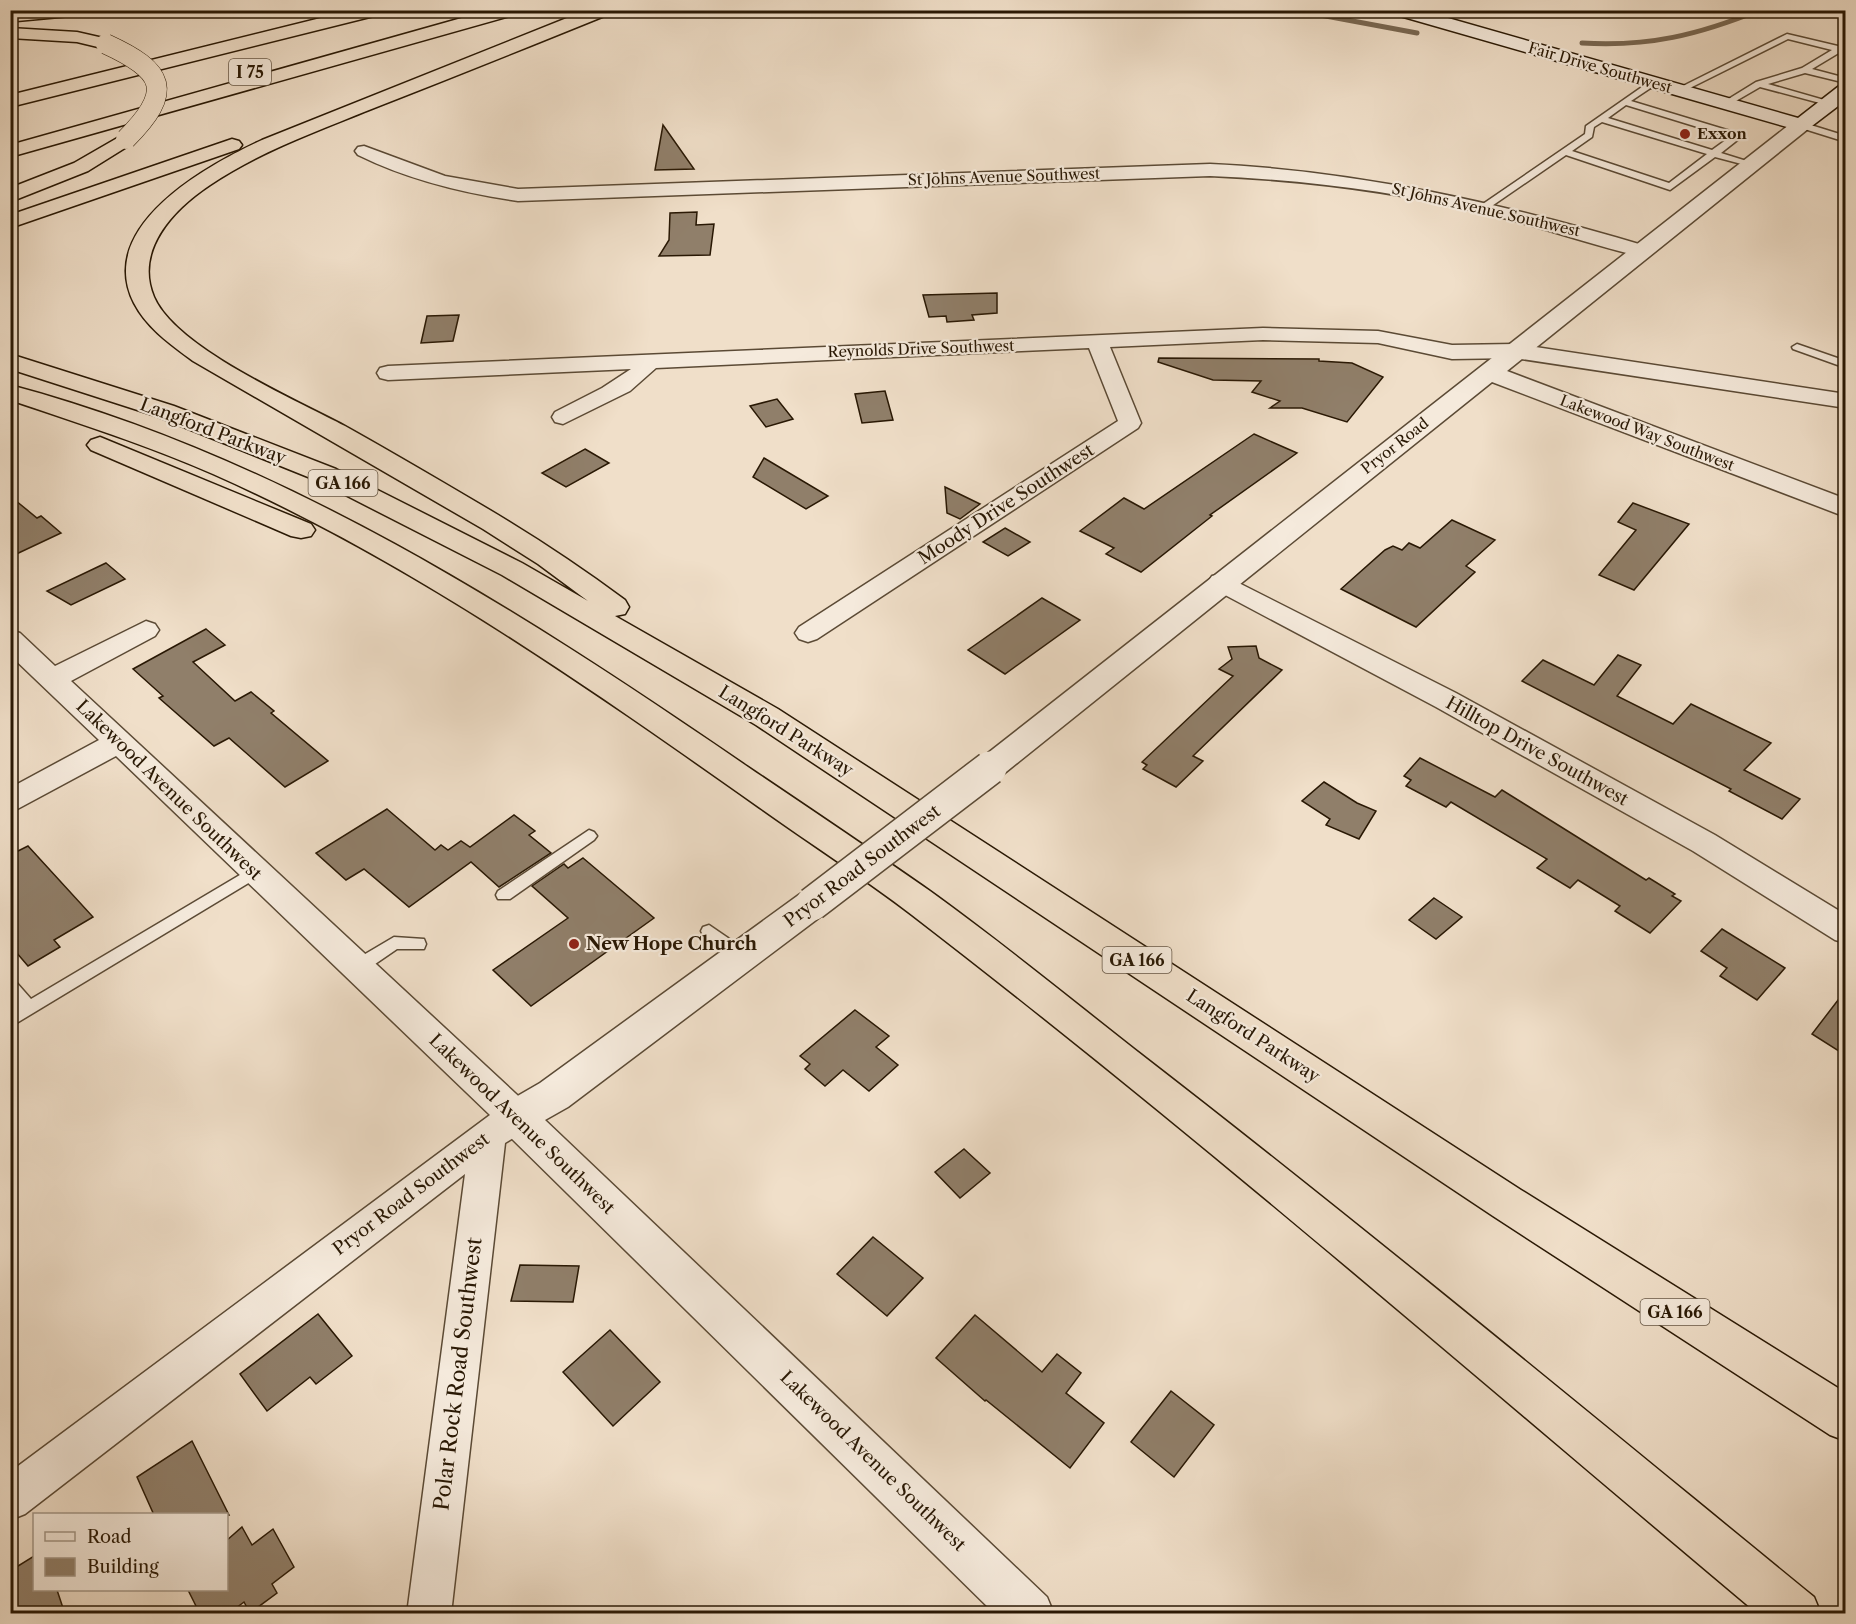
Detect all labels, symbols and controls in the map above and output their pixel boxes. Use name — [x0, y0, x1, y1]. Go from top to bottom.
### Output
street label: Fair Drive Southwest — [1526, 38, 1675, 97]
road number: I 75 — [229, 59, 271, 85]
place label: Exxon — [1697, 124, 1747, 143]
marker: Exxon — [1678, 127, 1692, 141]
street label: St Johns Avenue Southwest — [907, 164, 1101, 189]
street label: St Johns Avenue Southwest — [1390, 179, 1583, 241]
street label: Reynolds Drive Southwest — [827, 336, 1015, 361]
street label: Lakewood Way Southwest — [1557, 390, 1738, 475]
street label: Langford Parkway — [137, 393, 290, 469]
street label: Pryor Road — [1357, 413, 1432, 478]
street label: Moody Drive Southwest — [914, 439, 1099, 569]
road number: GA 166 — [308, 470, 378, 496]
street label: Langford Parkway — [715, 681, 858, 782]
street label: Hilltop Drive Southwest — [1442, 692, 1633, 811]
street label: Lakewood Avenue Southwest — [72, 695, 267, 885]
street label: Pryor Road Southwest — [779, 800, 945, 932]
place label: New Hope Church — [586, 933, 758, 955]
marker: New Hope Church — [567, 937, 581, 951]
road number: GA 166 — [1102, 947, 1172, 973]
street label: Langford Parkway — [1182, 985, 1325, 1088]
street label: Lakewood Avenue Southwest — [425, 1029, 620, 1219]
street label: Pryor Road Southwest — [328, 1128, 494, 1260]
street label: Polar Rock Road Southwest — [428, 1235, 487, 1512]
road number: GA 166 — [1640, 1299, 1710, 1325]
street label: Lakewood Avenue Southwest — [776, 1366, 971, 1556]
legend — [33, 1513, 228, 1591]
text: Road — [87, 1526, 132, 1548]
text: Building — [87, 1556, 159, 1578]

